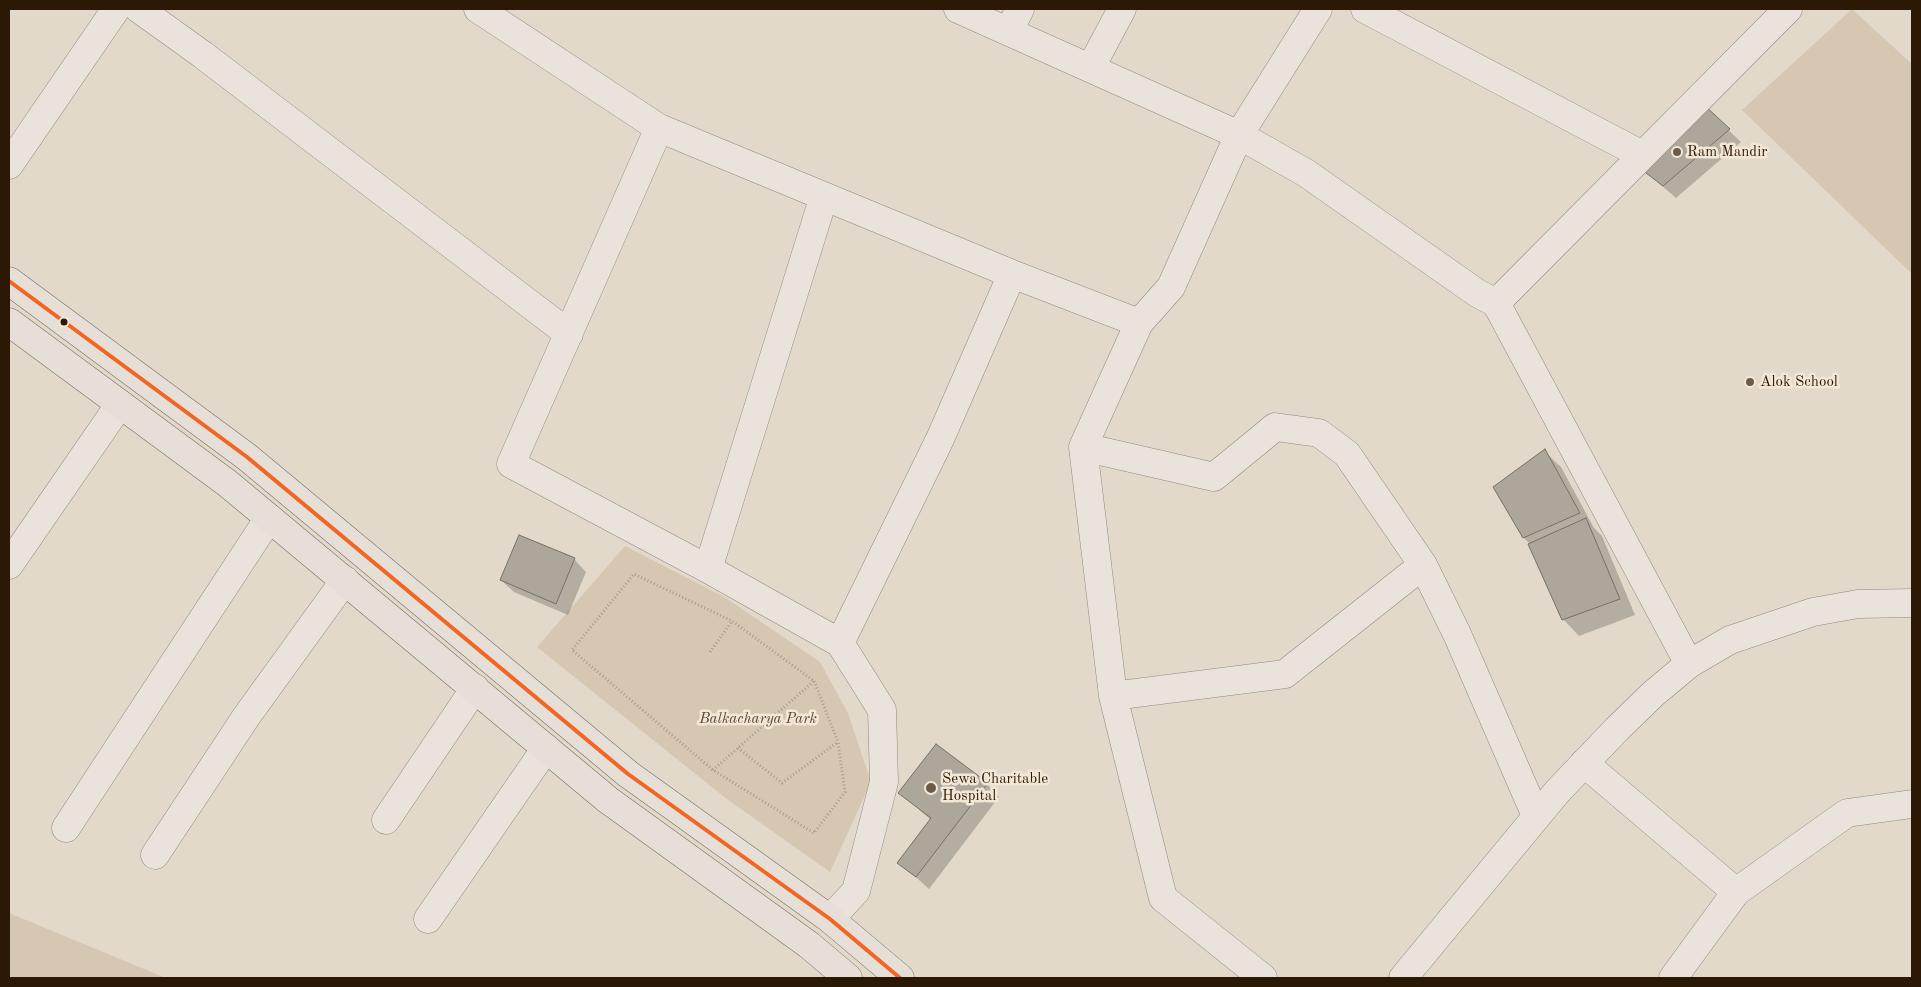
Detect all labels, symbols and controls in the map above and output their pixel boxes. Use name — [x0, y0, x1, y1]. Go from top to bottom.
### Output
place label: Ram Mandir — [1687, 143, 1767, 161]
marker: Ram Mandir — [1671, 146, 1683, 158]
unlabelled marker — [59, 317, 69, 327]
place label: Alok School — [1760, 373, 1838, 391]
marker: Alok School — [1744, 376, 1756, 388]
park label: Balkacharya Park — [699, 710, 817, 728]
place label: Sewa Charitable Hospital — [942, 770, 1048, 805]
marker: Sewa Charitable Hospital — [924, 781, 938, 795]

